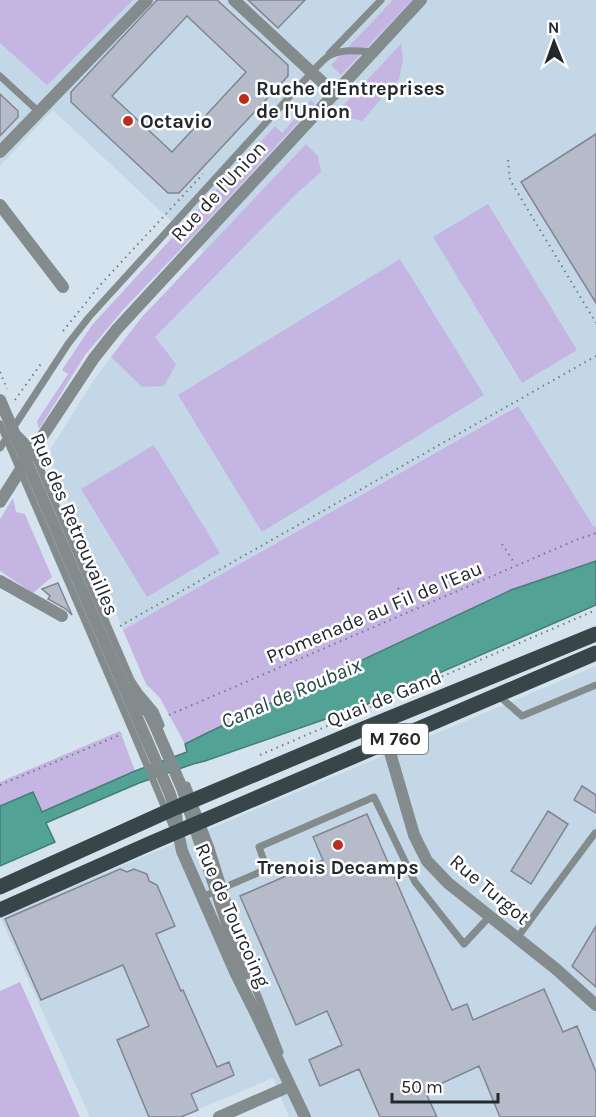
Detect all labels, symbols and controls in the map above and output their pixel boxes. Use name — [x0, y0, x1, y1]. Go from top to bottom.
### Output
north arrow — [524, 12, 584, 72]
text: N — [548, 18, 560, 37]
place label: Ruche d'Entreprises de l'Union — [256, 77, 445, 123]
marker: Ruche d'Entreprises de l'Union — [237, 92, 251, 106]
place label: Octavio — [140, 110, 212, 133]
marker: Octavio — [121, 114, 135, 128]
street label: Rue de l'Union — [166, 136, 271, 246]
street label: Rue des Retrouvailles — [26, 429, 123, 619]
street label: Promenade au Fil de l'Eau — [263, 556, 486, 668]
water label: Canal de Roubaix — [217, 652, 366, 733]
street label: Quai de Gand — [324, 665, 445, 732]
road number: M 760 — [362, 724, 428, 754]
marker: Trenois Decamps — [331, 838, 345, 852]
street label: Rue de Tourcoing — [190, 839, 275, 991]
street label: Rue Turgot — [445, 849, 534, 930]
place label: Trenois Decamps — [257, 856, 419, 879]
scale bar — [392, 1066, 498, 1104]
text: 50 m — [401, 1076, 443, 1098]

